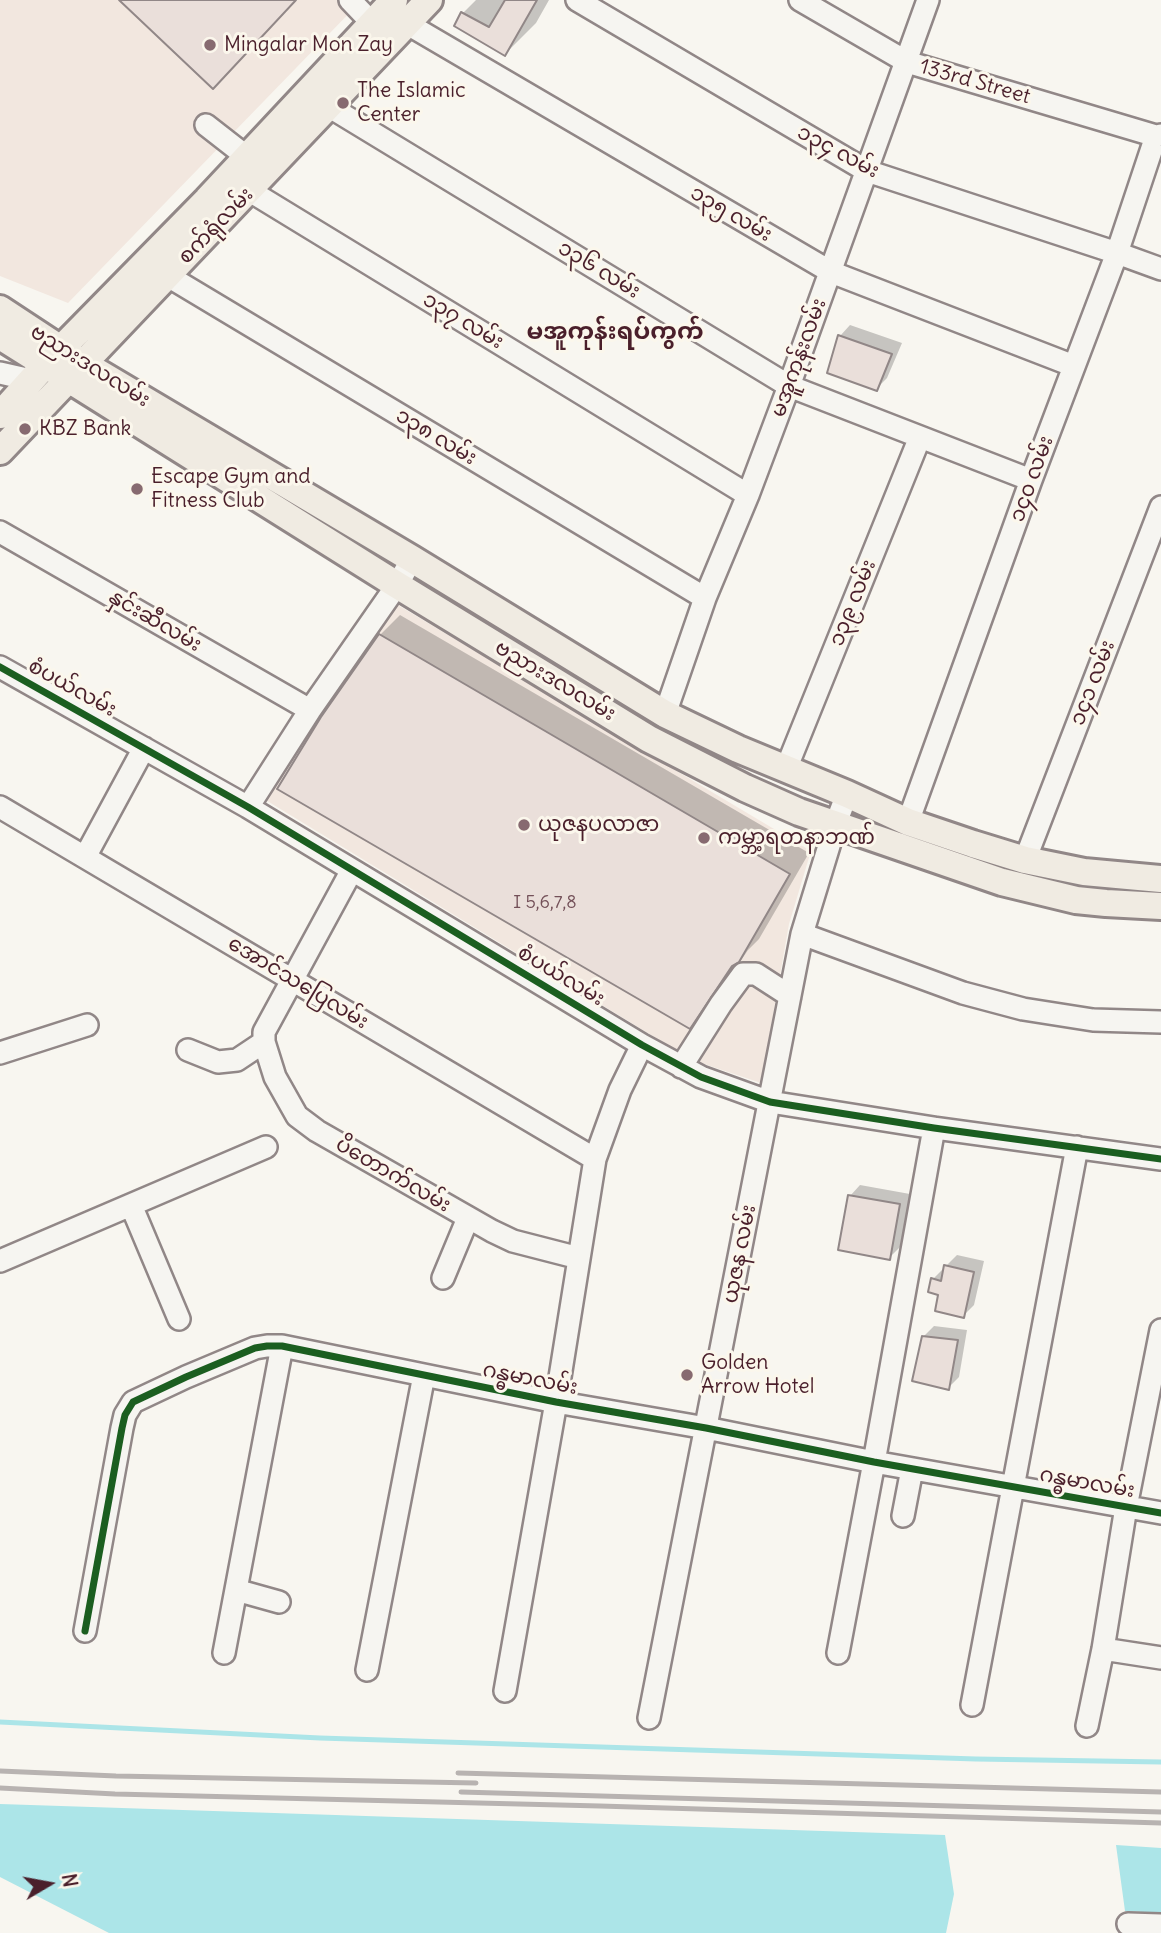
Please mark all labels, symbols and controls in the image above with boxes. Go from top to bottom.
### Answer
place label: Mingalar Mon Zay [224,32,393,58]
marker: Mingalar Mon Zay [202,37,218,53]
street label: 133rd Street [917,54,1033,110]
place label: The Islamic Center [357,78,466,128]
marker: The Islamic Center [335,95,351,111]
street label: ၁၃၄ လမ်း [793,120,883,184]
street label: ၁၃၅ လမ်း [686,181,776,247]
street label: စက်ရုံလမ်း [173,182,259,270]
street label: ၁၃၆ လမ်း [553,236,645,304]
street label: ၁၃၇ လမ်း [418,287,508,355]
street label: မအူကုန်းလမ်း [766,295,832,421]
district label: မအူကုန်းရပ်ကွက် [526,318,704,346]
street label: ဗညားဒလလမ်း [25,319,155,413]
street label: ၁၃၈ လမ်း [391,403,481,471]
place label: KBZ Bank [39,416,131,442]
marker: KBZ Bank [17,421,33,437]
street label: ၁၄၀ လမ်း [1005,432,1059,526]
place label: Escape Gym and Fitness Club [151,464,311,514]
marker: Escape Gym and Fitness Club [129,481,145,497]
street label: ၁၃၉ လမ်း [824,556,882,650]
street label: နှင်းဆီလမ်း [104,584,206,658]
street label: ဗညားဒလလမ်း [490,635,620,727]
street label: ၁၄၁ လမ်း [1065,637,1121,729]
street label: စံပယ်လမ်း [23,653,121,723]
place label: ယုဇနပလာဇာ [538,812,659,838]
marker: ယုဇနပလာဇာ [516,817,532,833]
place label: ကမ္ဘာ့ရတနာဘဏ် [718,825,875,851]
marker: ကမ္ဘာ့ရတနာဘဏ် [696,830,712,846]
house number: I 5,6,7,8 [513,892,577,914]
street label: အောင်သပြေလမ်း [223,931,373,1035]
street label: စံပယ်လမ်း [513,940,609,1012]
street label: ပိတောက်လမ်း [331,1132,455,1218]
street label: ယုဇန လမ်း [718,1202,762,1306]
place label: Golden Arrow Hotel [701,1350,814,1400]
street label: ဂန္ဓမာလမ်း [480,1357,580,1401]
marker: Golden Arrow Hotel [679,1367,695,1383]
street label: ဂန္ဓမာလမ်း [1037,1462,1137,1504]
north arrow [14,1849,84,1919]
text: N [57,1872,83,1889]

